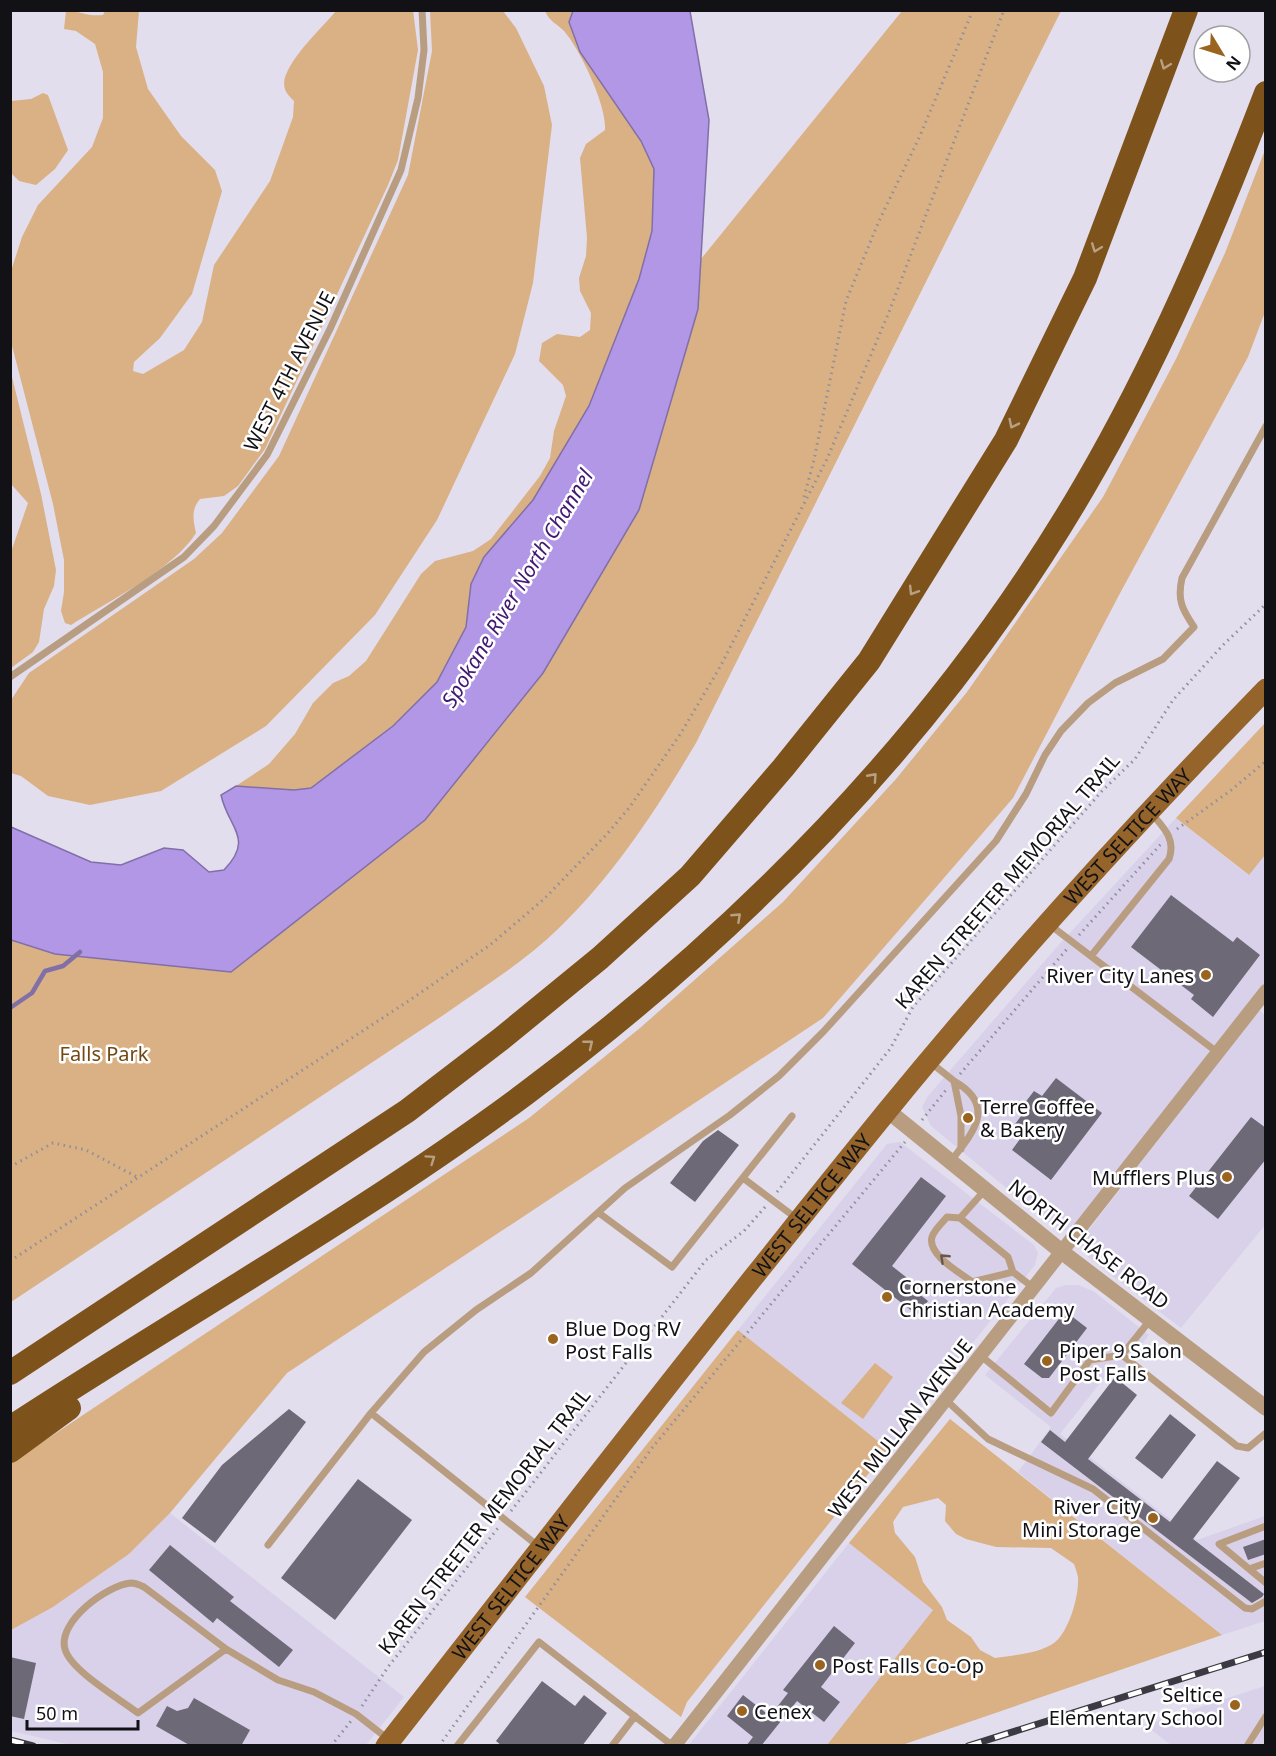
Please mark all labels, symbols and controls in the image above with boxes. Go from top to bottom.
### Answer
north arrow [1192,24,1252,84]
text: N [1221,51,1246,75]
one-way arrow [1160,59,1172,70]
one-way arrow [1091,242,1104,253]
street label: WEST 4TH AVENUE [237,287,341,455]
one-way arrow [1009,418,1021,429]
water label: Spokane River North Channel [435,463,600,712]
one-way arrow [908,585,920,595]
street label: KAREN STREETER MEMORIAL TRAIL [889,748,1125,1014]
street label: WEST SELTICE WAY [1057,761,1198,910]
one-way arrow [866,774,877,784]
one-way arrow [730,913,741,924]
place label: River City Lanes [1046,962,1194,989]
marker: River City Lanes [1199,968,1213,982]
park label: Falls Park [60,1040,149,1067]
one-way arrow [582,1041,593,1052]
place label: Terre Coffee & Bakery [980,1093,1095,1143]
marker: Terre Coffee & Bakery [961,1111,975,1125]
street label: WEST SELTICE WAY [745,1127,877,1283]
one-way arrow [424,1155,435,1166]
place label: Mufflers Plus [1092,1164,1215,1191]
marker: Mufflers Plus [1220,1170,1234,1184]
street label: NORTH CHASE ROAD [1003,1173,1175,1315]
one-way arrow [940,1255,951,1266]
place label: Cornerstone Christian Academy [899,1273,1075,1323]
marker: Cornerstone Christian Academy [880,1290,894,1304]
place label: Blue Dog RV Post Falls [565,1315,681,1365]
marker: Blue Dog RV Post Falls [546,1332,560,1346]
street label: WEST MULLAN AVENUE [822,1333,978,1523]
place label: Piper 9 Salon Post Falls [1059,1337,1182,1387]
marker: Piper 9 Salon Post Falls [1040,1354,1054,1368]
street label: KAREN STREETER MEMORIAL TRAIL [372,1383,596,1659]
place label: River City Mini Storage [1022,1493,1142,1543]
street label: WEST SELTICE WAY [445,1508,576,1665]
marker: River City Mini Storage [1146,1511,1160,1525]
place label: Post Falls Co-Op [832,1652,984,1679]
marker: Post Falls Co-Op [813,1658,827,1672]
place label: Seltice Elementary School [1049,1681,1223,1731]
scale bar [27,1693,138,1731]
place label: Cenex [754,1698,812,1725]
marker: Seltice Elementary School [1228,1698,1242,1712]
text: 50 m [36,1701,78,1725]
marker: Cenex [735,1704,749,1718]

